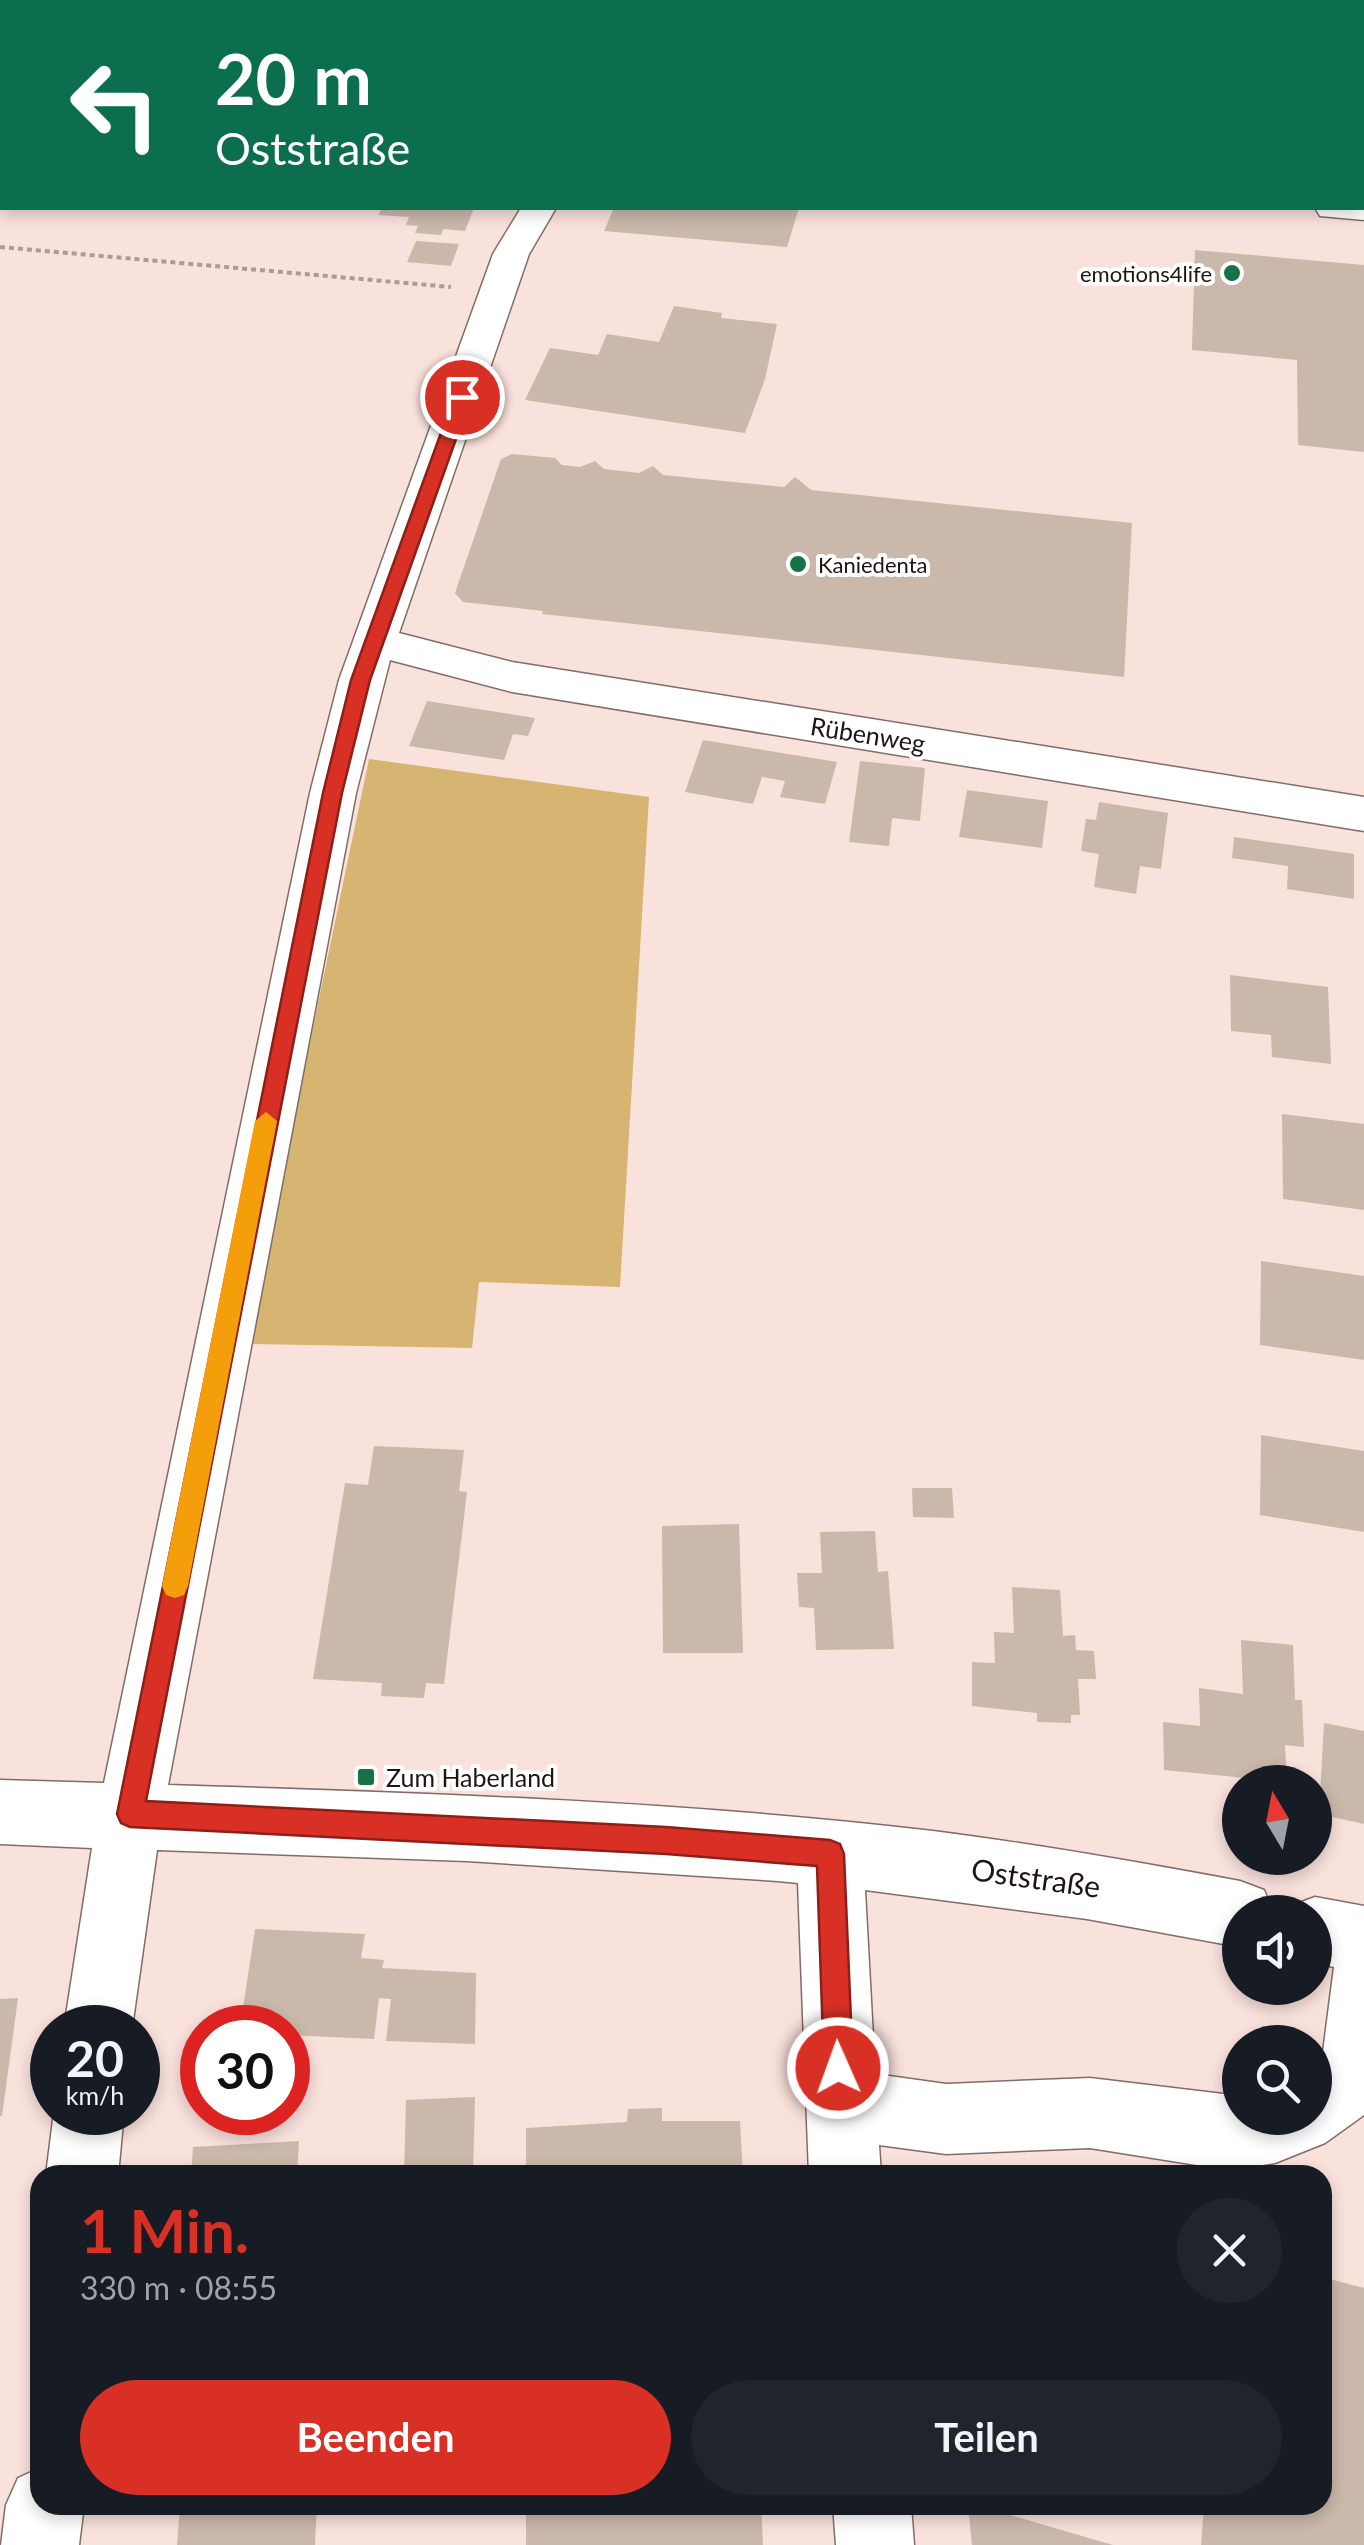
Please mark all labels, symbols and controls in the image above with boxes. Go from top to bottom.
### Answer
text: 20 m [215,36,372,120]
icon: left [50,40,180,170]
text: Oststraße [215,121,410,175]
place label: emotions4life [1080,260,1212,287]
marker: emotions4life [1221,262,1243,284]
pin [420,355,505,440]
icon: arrive [435,370,490,425]
place label: Kaniedenta [818,551,928,578]
marker: Kaniedenta [787,553,809,575]
street label: Rübenweg [808,710,928,758]
place label: Zum Haberland [386,1762,555,1792]
north arrow [1222,1765,1332,1875]
map controls [1222,1765,1332,2135]
marker: Zum Haberland [355,1766,377,1788]
street label: Oststraße [969,1850,1103,1904]
button: sound [1222,1895,1332,2005]
speed limit sign: 30 [180,2005,310,2135]
position arrow [786,2016,890,2120]
button: search [1222,2025,1332,2135]
text: 20 [66,2028,124,2088]
text: km/h [66,2080,124,2110]
text: 1 Min. [80,2194,249,2266]
button: close [1177,2198,1282,2303]
text: 330 m · 08:55 [80,2268,277,2307]
button: Beenden [80,2380,671,2495]
button: Teilen [691,2380,1282,2495]

